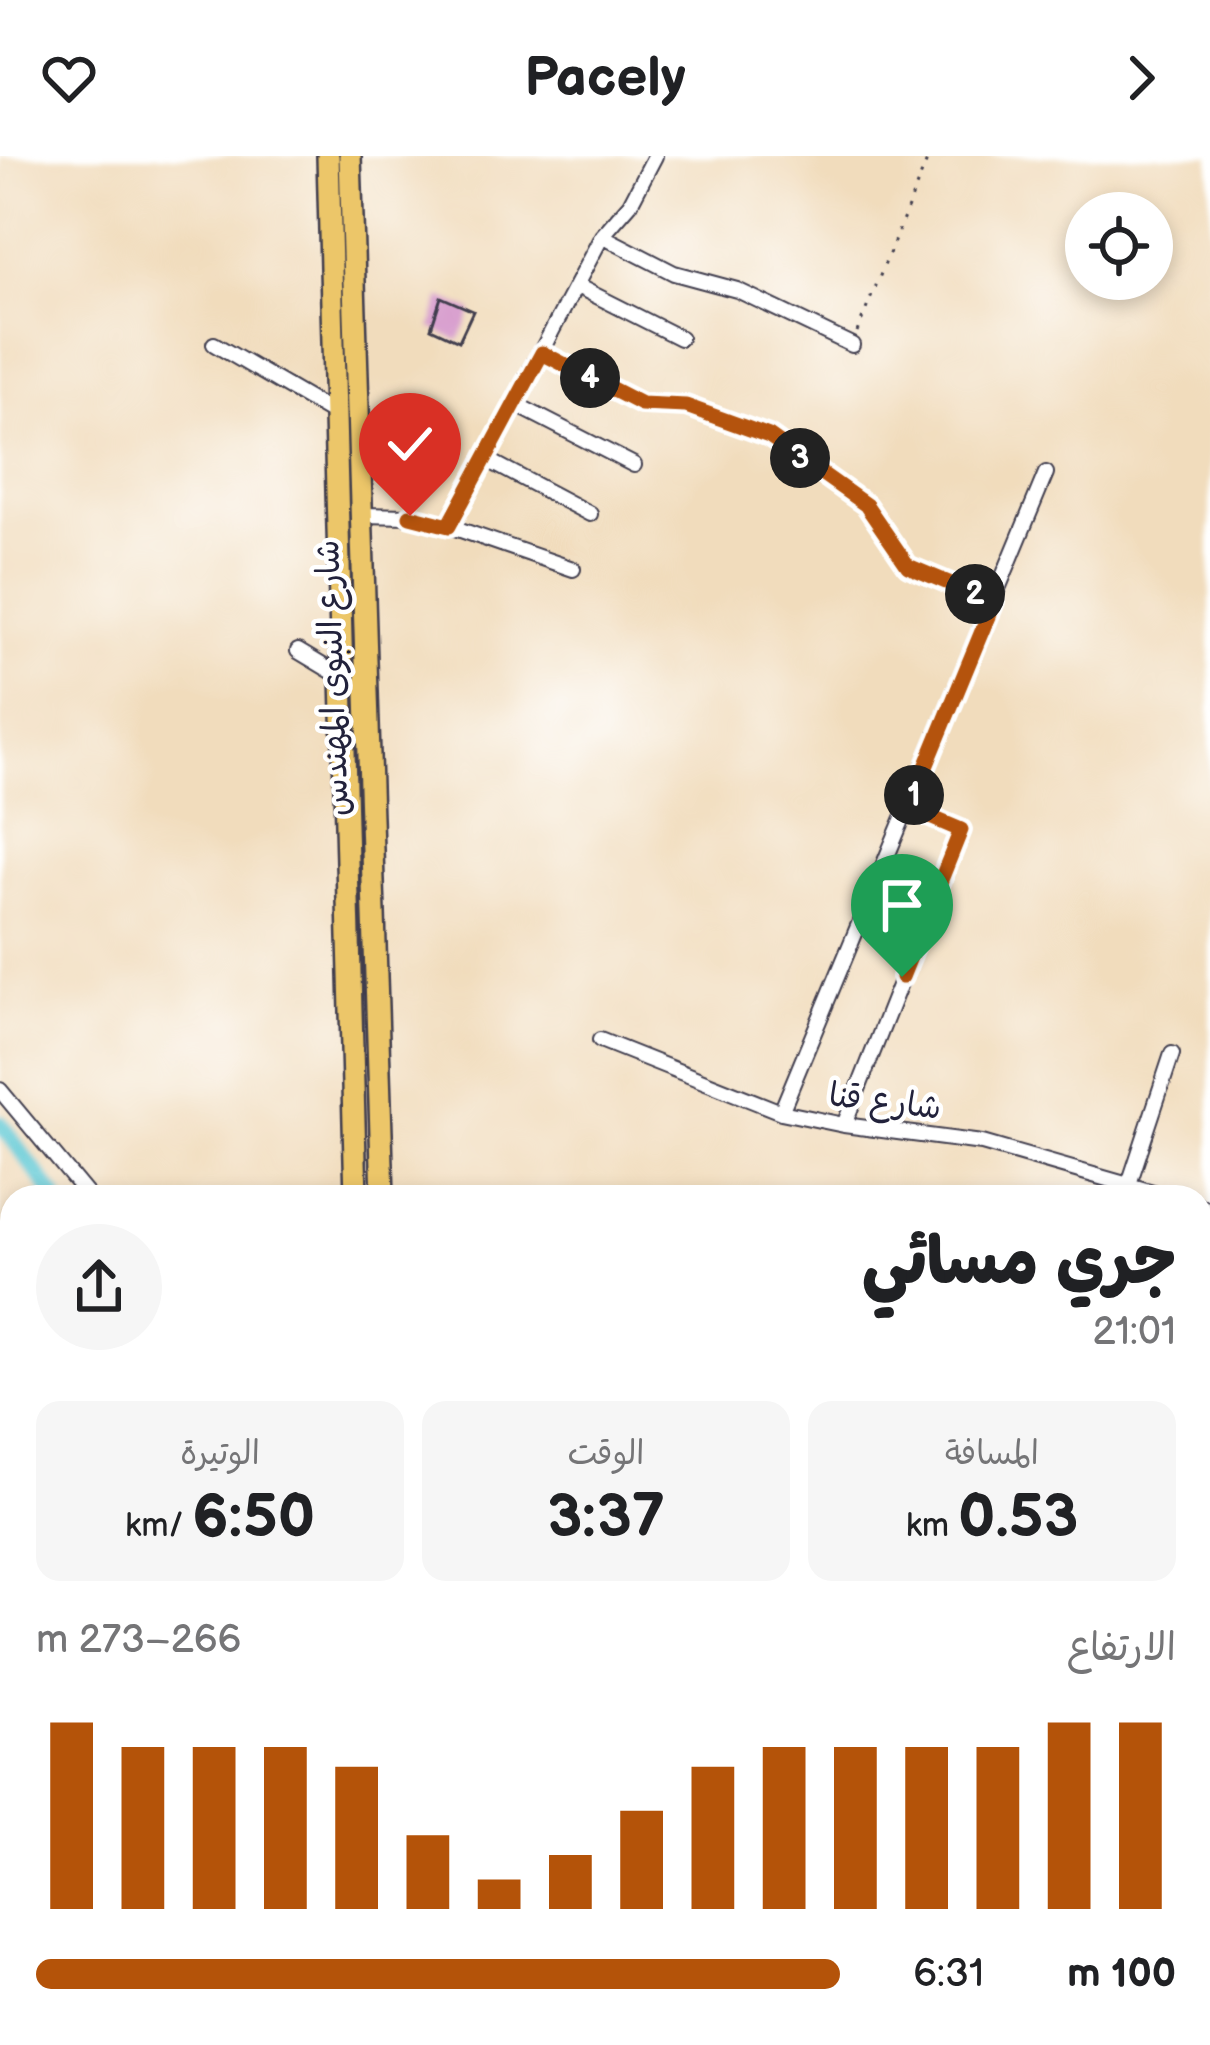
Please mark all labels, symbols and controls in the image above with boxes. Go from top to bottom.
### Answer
icon: heart [36,45,102,111]
icon: forward [1108,45,1174,111]
text: Pacely [524,46,686,111]
map controls [1065,192,1173,300]
button: locate [1065,192,1173,300]
pin: 4 [560,348,620,408]
text: 4 [580,358,600,398]
pin [359,393,461,516]
icon: check [377,411,443,477]
pin: 3 [770,428,830,488]
text: 3 [790,438,810,478]
street label: شارع النبوى المهندس [308,539,360,817]
pin: 2 [945,564,1005,624]
text: 2 [965,574,985,614]
pin: 1 [884,765,944,825]
text: 1 [907,775,921,815]
pin [851,854,953,977]
icon: arrive [869,872,935,938]
street label: شارع قنا [826,1075,943,1131]
button: share [36,1224,162,1350]
text: جري مسائي [862,1224,1176,1303]
text: 21:01 [1093,1309,1176,1356]
text: الوتيرة [180,1434,260,1474]
text: الوقت [568,1434,645,1474]
text: المسافة [945,1434,1039,1474]
text: 6:50 [192,1482,315,1554]
text: 3:37 [547,1482,665,1554]
text: 0.53 [958,1482,1078,1554]
text: /km [125,1506,192,1546]
text: km [906,1506,958,1546]
text: 266–273 m [36,1617,241,1664]
text: الارتفاع [1067,1625,1176,1672]
text: 6:31 [913,1951,984,1998]
text: 100 m [1067,1951,1176,1998]

